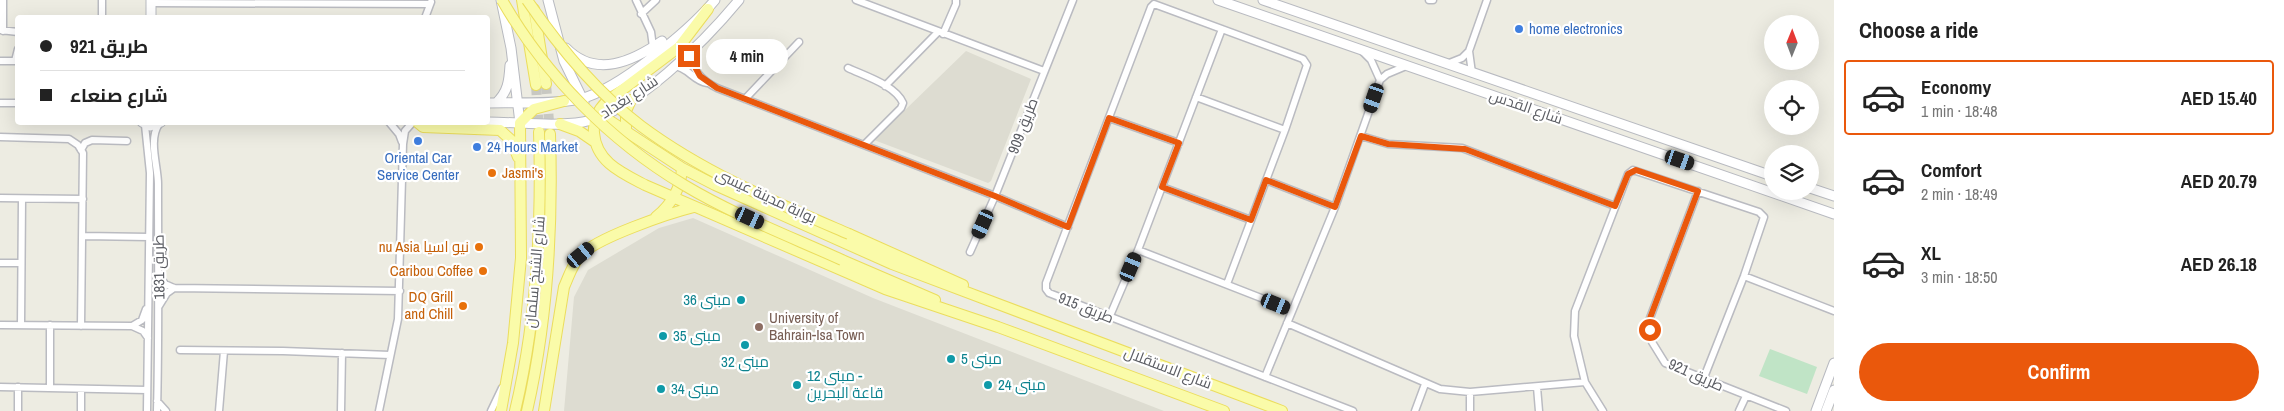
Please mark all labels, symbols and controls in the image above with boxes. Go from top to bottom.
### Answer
north arrow [1764,15,1819,70]
map controls [1764,15,1819,200]
text: Choose a ride [1859,15,1978,45]
place label: home electronics [1529,18,1623,39]
marker: home electronics [1513,23,1525,35]
text: طريق 921 [70,33,148,59]
callout: 4 min [706,38,789,74]
route end [678,45,700,67]
text: 4 min [730,45,764,67]
street label: شارع بغداد [596,70,662,124]
text: Economy [1921,74,1991,100]
icon: car [1861,75,1906,120]
button: locate [1764,80,1819,135]
car [1362,81,1385,115]
text: شارع صنعاء [70,82,168,108]
street label: شارع القدس [1486,84,1566,130]
text: AED 15.40 [2181,85,2257,111]
street label: طريق 909 [1002,95,1043,157]
text: 1 min · 18:48 [1921,100,1998,122]
marker: Oriental Car Service Center [412,135,424,147]
place label: 24 Hours Market [487,136,578,157]
marker: 24 Hours Market [471,141,483,153]
button: layers [1764,145,1819,200]
place label: Oriental Car Service Center [377,147,459,185]
car [1663,148,1696,172]
text: Comfort [1921,157,1982,183]
icon: car [1861,158,1906,203]
place label: Jasmi's [502,162,543,183]
street label: بوابة مدينة عيسى [712,163,820,228]
marker: Jasmi's [486,167,498,179]
text: AED 20.79 [2181,168,2257,194]
text: 2 min · 18:49 [1921,183,1998,205]
car [733,205,766,231]
car [970,207,995,241]
street label: شارع الشيخ سلمان [519,215,551,329]
street label: طريق 1831 [147,234,170,300]
place label: nu Asia نيو اسيا [379,236,469,257]
car [564,240,597,270]
text: XL [1921,240,1941,266]
marker: nu Asia نيو اسيا [473,241,485,253]
icon: car [1861,241,1906,286]
car [1118,250,1143,284]
text: AED 26.18 [2181,251,2257,277]
place label: Caribou Coffee [390,260,473,281]
marker: Caribou Coffee [477,265,489,277]
text: 3 min · 18:50 [1921,266,1998,288]
place label: DQ Grill and Chill [404,286,453,324]
street label: طريق 915 [1055,287,1117,328]
place label: مبنى 36 [683,289,731,310]
car [1259,291,1292,317]
marker: مبنى 36 [735,294,747,306]
marker: DQ Grill and Chill [457,300,469,312]
place label: University of Bahrain-Isa Town [769,307,865,345]
route start [1639,319,1661,341]
marker: University of Bahrain-Isa Town [753,321,765,333]
place label: مبنى 35 [673,325,721,346]
marker: مبنى 35 [657,330,669,342]
marker: مبنى 32 [739,339,751,351]
street label: شارع الاستقلال [1121,341,1215,395]
button: Confirm [1859,343,2259,401]
place label: مبنى 5 [961,348,1002,369]
place label: مبنى 32 [721,351,769,372]
marker: مبنى 5 [945,353,957,365]
street label: طريق 921 [1665,353,1727,396]
place label: مبنى 12 - قاعة البحرين [807,365,883,403]
place label: مبنى 24 [998,374,1046,395]
place label: مبنى 34 [671,378,719,399]
marker: مبنى 12 - قاعة البحرين [791,379,803,391]
marker: مبنى 24 [982,379,994,391]
marker: مبنى 34 [655,383,667,395]

